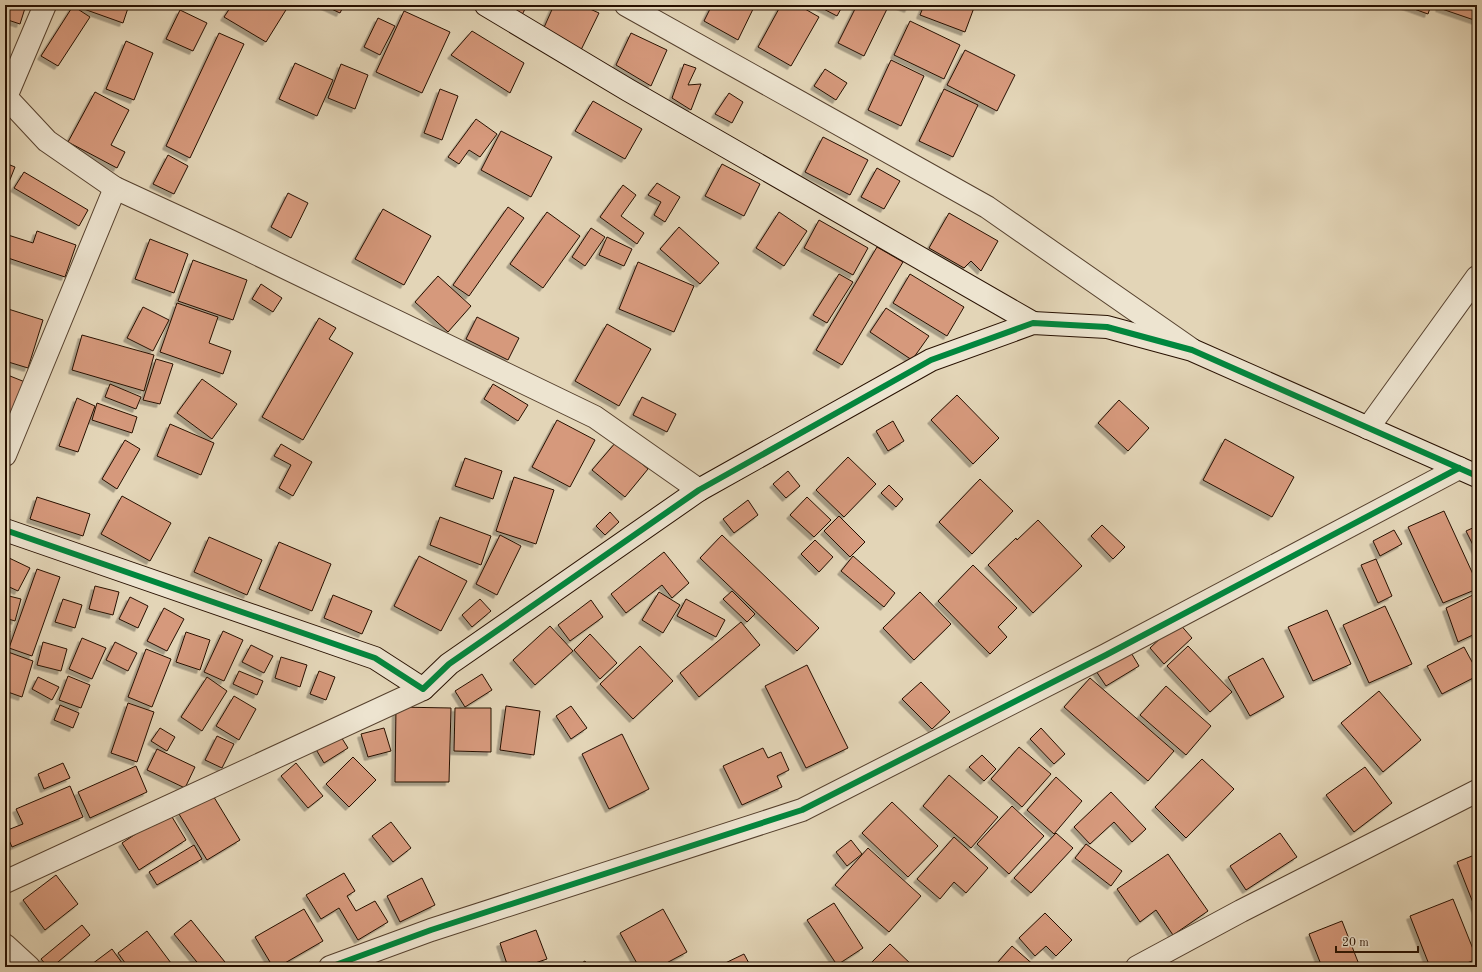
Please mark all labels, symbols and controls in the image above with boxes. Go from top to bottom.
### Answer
scale bar [1336,928,1418,954]
text: 20 m [1342,937,1369,949]

